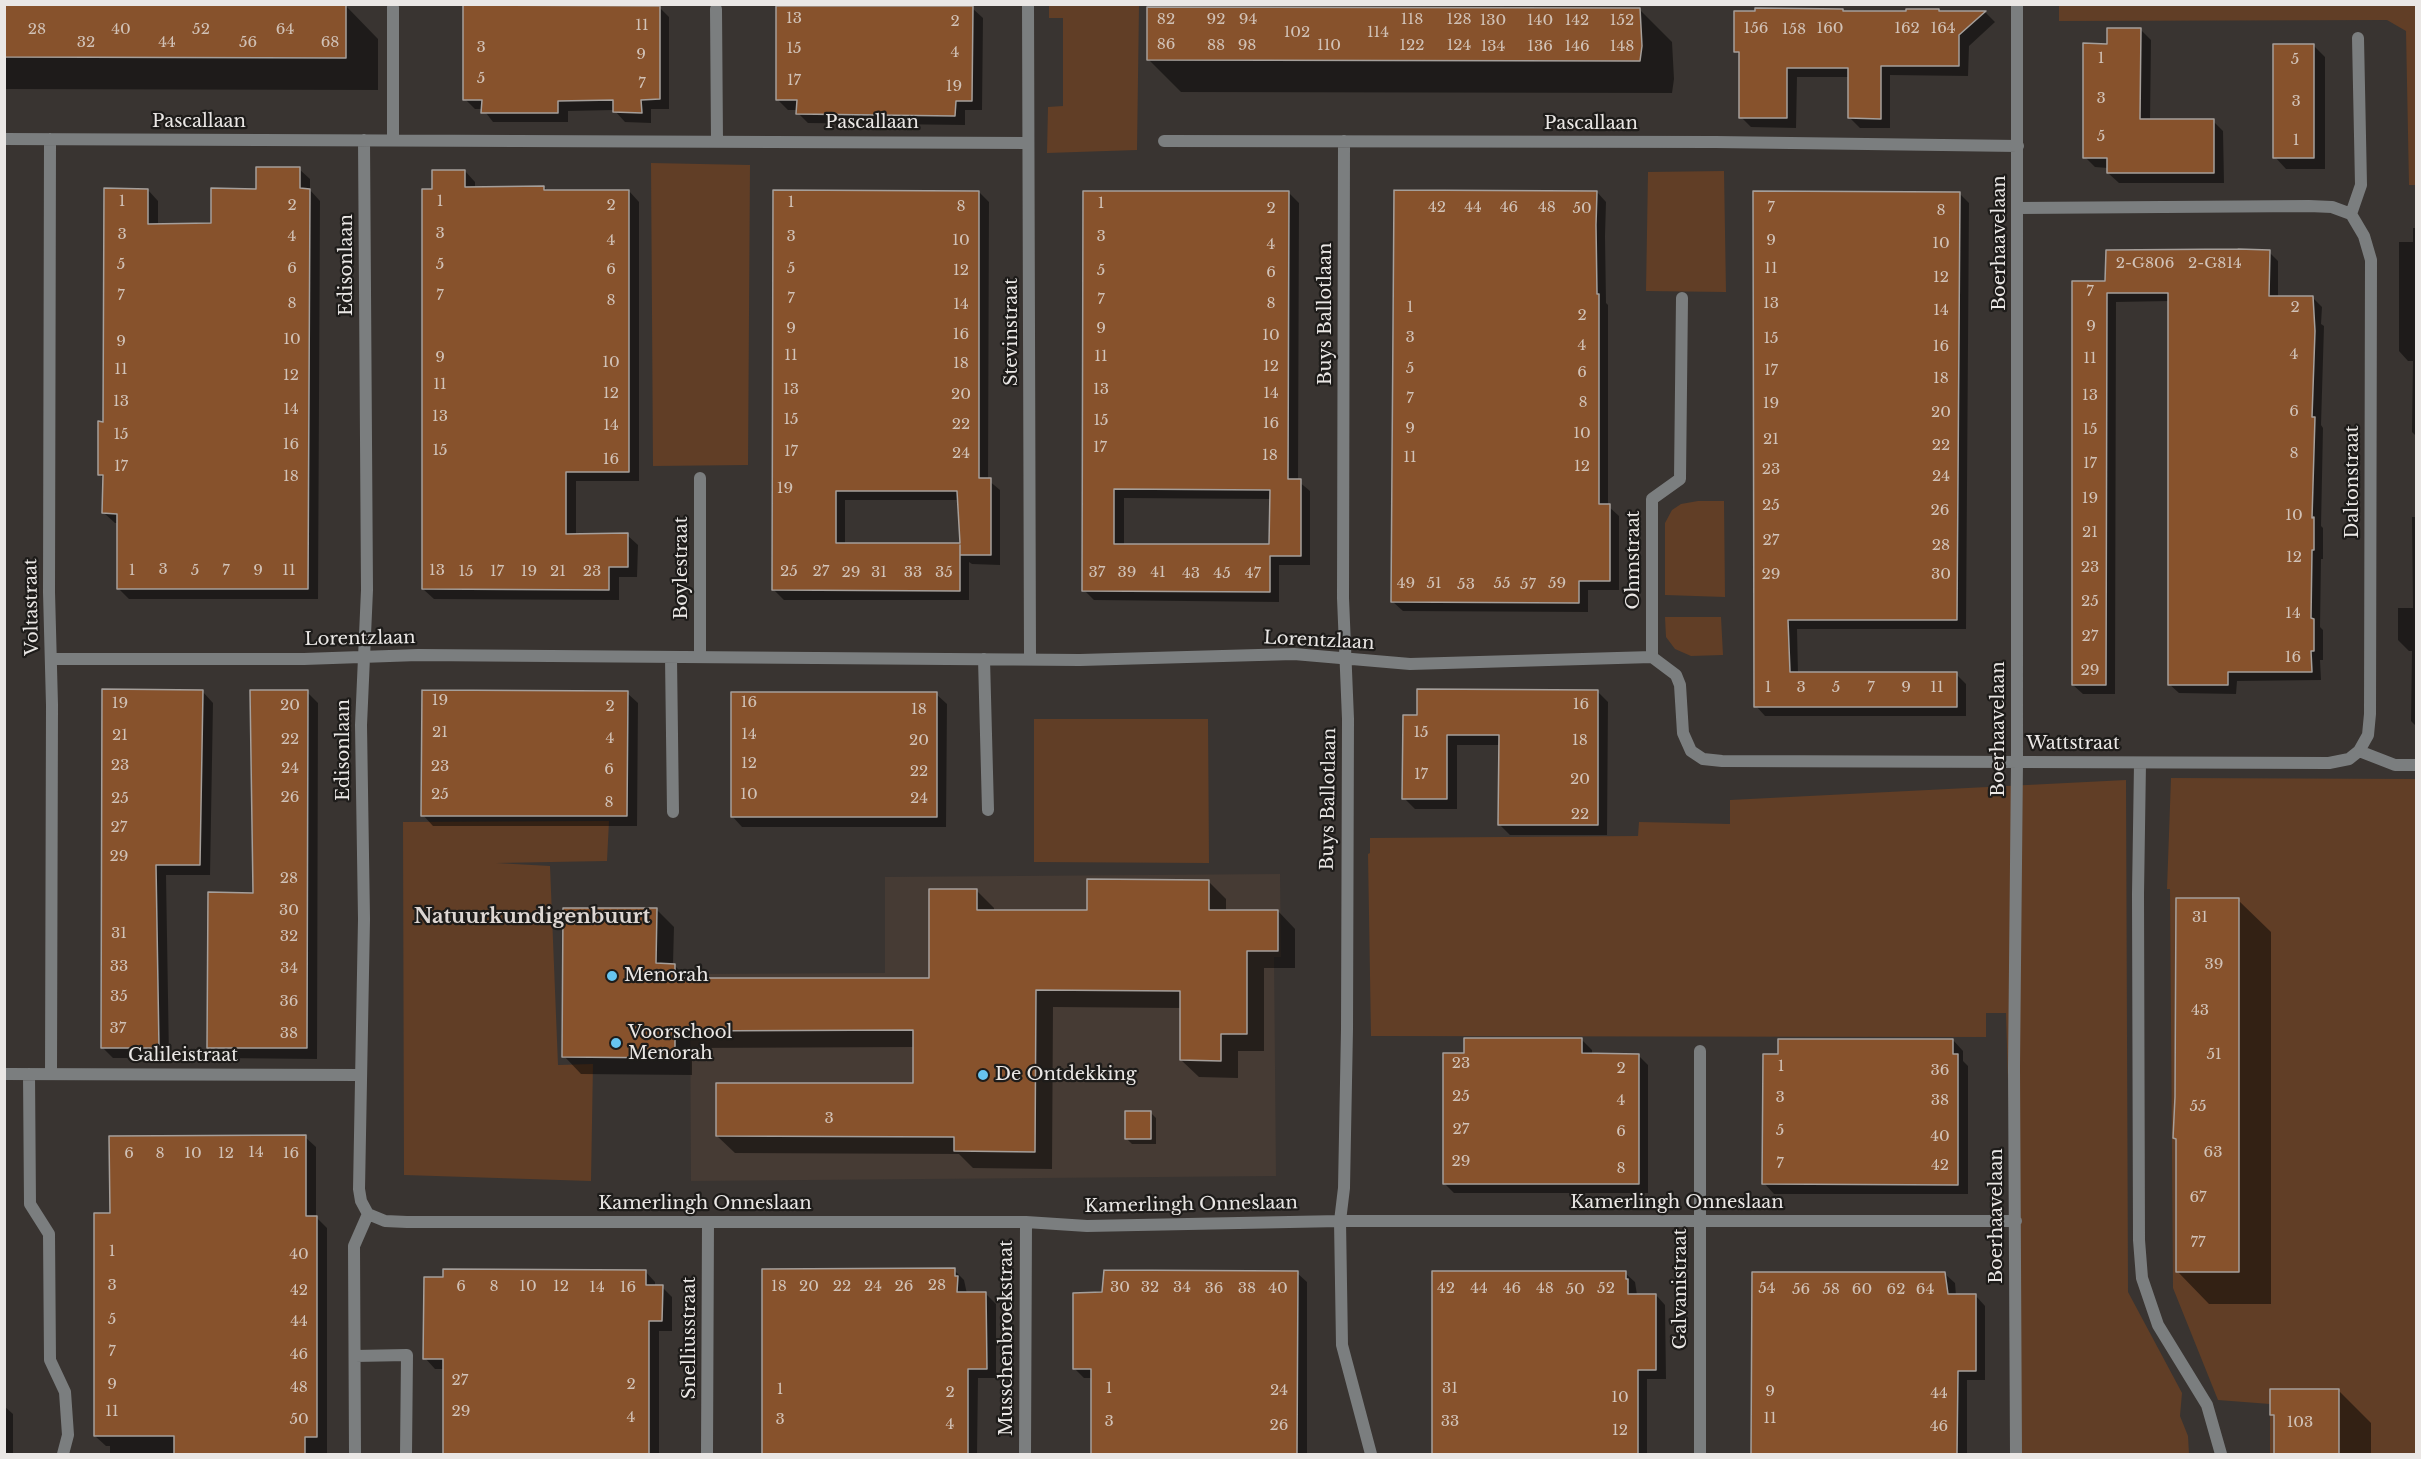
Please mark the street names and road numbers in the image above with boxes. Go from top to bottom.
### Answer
street label: Pascallaan [152,111,246,133]
street label: Pascallaan [825,112,919,134]
street label: Pascallaan [1544,113,1638,135]
street label: Boerhaavelaan [1989,175,2011,311]
street label: Edisonlaan [336,214,358,316]
street label: Buys Ballotlaan [1315,243,1337,385]
street label: Stevinstraat [1001,278,1023,386]
street label: Daltonstraat [2342,426,2364,538]
street label: Ohmstraat [1623,511,1645,609]
street label: Boylestraat [671,516,693,620]
street label: Voltastraat [20,558,44,656]
street label: Lorentzlaan [304,627,416,651]
street label: Lorentzlaan [1263,627,1375,655]
street label: Boerhaavelaan [1988,661,2010,797]
street label: Edisonlaan [333,699,355,801]
street label: Buys Ballotlaan [1317,728,1341,870]
street label: Wattstraat [2026,733,2120,755]
street label: Galileistraat [128,1045,238,1067]
street label: Boerhaavelaan [1986,1148,2008,1284]
street label: Kamerlingh Onneslaan [1084,1192,1298,1218]
street label: Kamerlingh Onneslaan [1570,1192,1784,1214]
street label: Kamerlingh Onneslaan [598,1193,812,1215]
street label: Galvanistraat [1670,1229,1692,1349]
street label: Musschenbroekstraat [996,1240,1018,1436]
street label: Snelliusstraat [679,1277,701,1399]

